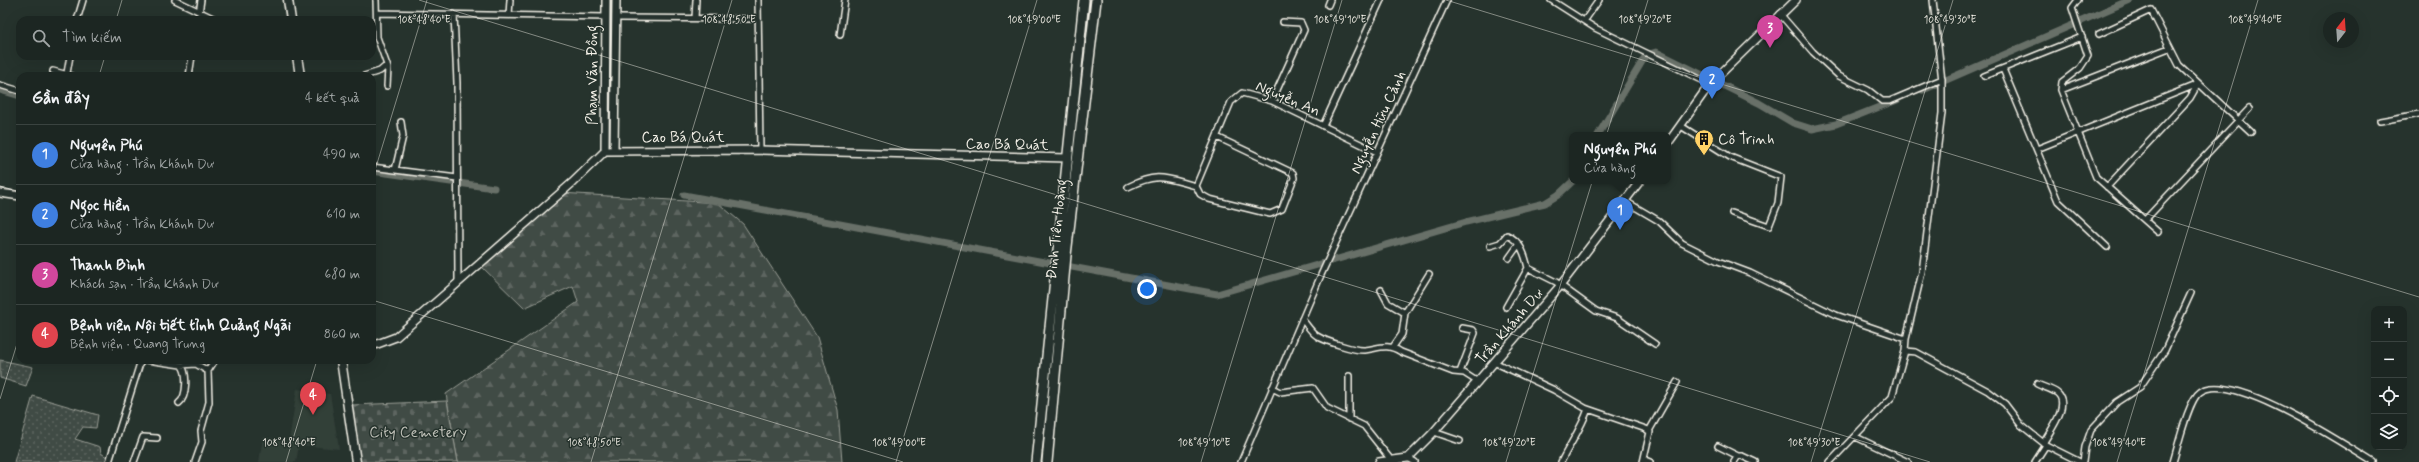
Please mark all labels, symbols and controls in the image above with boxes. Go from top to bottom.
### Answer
north arrow [2323,12,2359,48]
text: 108°48'40"E [397,13,451,27]
text: 108°48'50"E [702,13,756,27]
text: 108°49'00"E [1007,13,1061,27]
text: 108°49'10"E [1314,13,1366,27]
text: 108°49'20"E [1619,13,1672,27]
text: 108°49'30"E [1924,13,1976,27]
text: 108°49'40"E [2228,13,2282,27]
pin: 3 [1757,15,1783,48]
search box [16,16,376,60]
street label: Phạm Văn Đồng [583,25,604,125]
icon: search [30,27,52,49]
text: Tìm kiếm [62,28,122,48]
pin: 2 [1699,66,1725,99]
street label: Nguyễn Hữu Cảnh [1346,68,1413,178]
street label: Nguyễn An [1252,76,1323,122]
text: Gần đây [32,87,90,109]
text: 4 kết quả [305,90,360,107]
street label: Cao Bá Quát [641,128,725,148]
building icon: Cô Trinh [1693,128,1715,156]
place label: Cô Trinh [1718,130,1775,150]
popup [1569,132,1671,184]
street label: Cao Bá Quát [965,134,1049,156]
text: Nguyên Phú [70,136,142,156]
text: Nguyên Phú [1584,140,1656,160]
text: 1 [42,146,48,163]
text: 490 m [323,146,360,163]
text: Cửa hàng · Trần Khánh Dư [70,156,214,173]
text: Cửa hàng [1584,160,1636,177]
street label: Đinh Tiên Hoàng [1042,178,1073,281]
text: Ngọc Hiền [70,196,130,216]
pin: 1 [1607,197,1633,230]
text: 2 [42,206,48,223]
text: 610 m [326,206,360,223]
text: Cửa hàng · Trần Khánh Dư [70,216,214,233]
text: Thanh Bình [70,256,145,276]
text: 3 [42,266,48,283]
text: 680 m [325,266,360,283]
text: Khách sạn · Trần Khánh Dư [70,276,219,293]
your location [1137,279,1157,299]
street label: Trần Khánh Dư [1471,284,1549,369]
map controls [2371,306,2407,450]
button: + [2371,306,2407,342]
text: Bệnh viện Nội tiết tỉnh Quảng Ngãi [70,316,291,336]
text: 4 [41,326,49,343]
text: 860 m [324,326,360,343]
text: Bệnh viện · Quang Trung [70,336,205,353]
button: − [2371,342,2407,378]
button: locate [2371,378,2407,414]
pin: 4 [300,382,326,415]
button: layers [2371,414,2407,450]
park label: City Cemetery [369,423,467,443]
text: 108°48'40"E [262,436,316,450]
text: 108°48'50"E [567,436,621,450]
text: 108°49'00"E [872,436,926,450]
text: 108°49'10"E [1178,436,1230,450]
text: 108°49'20"E [1483,436,1536,450]
text: 108°49'30"E [1788,436,1840,450]
text: 108°49'40"E [2092,436,2146,450]

